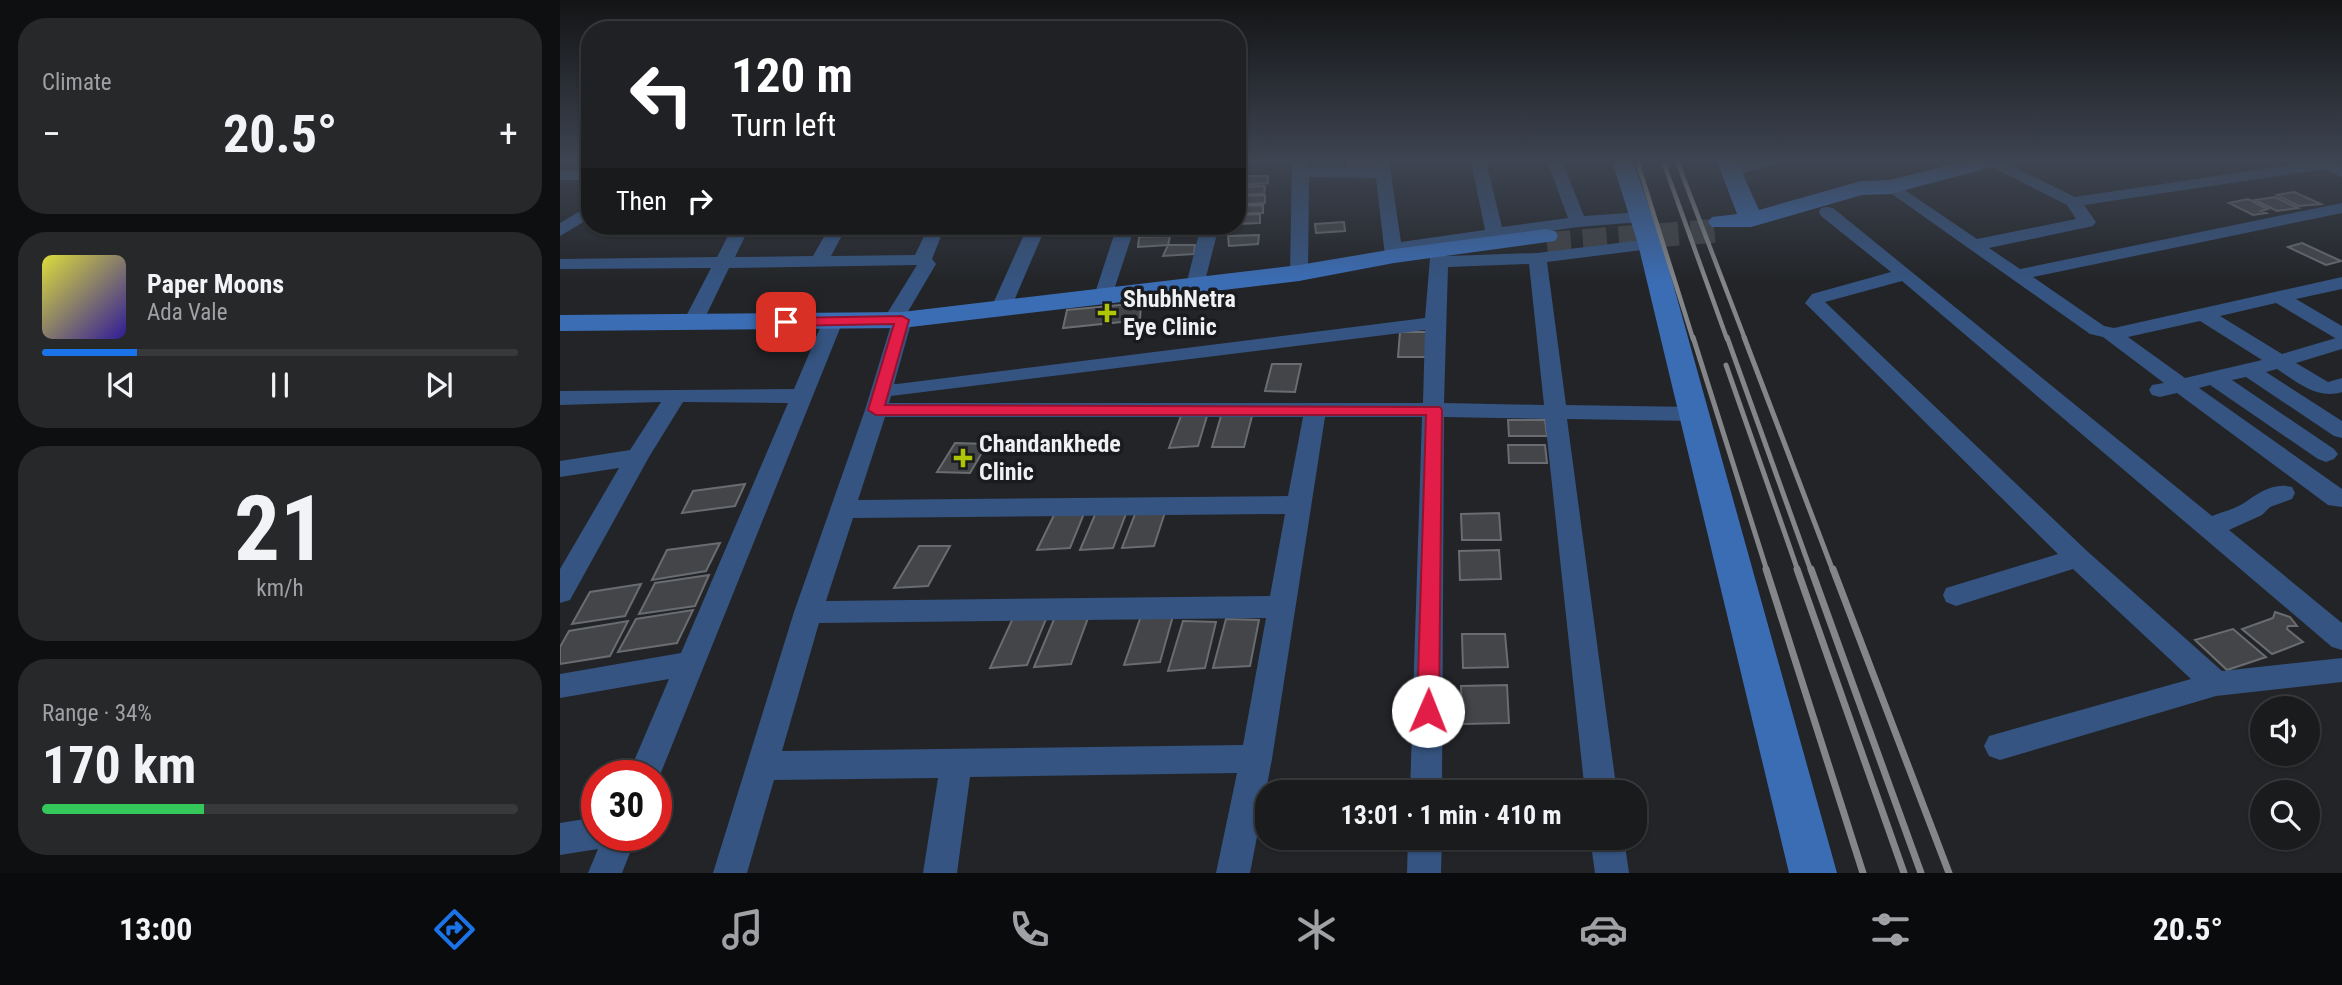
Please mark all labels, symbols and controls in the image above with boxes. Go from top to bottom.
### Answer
text: 120 m [731,47,853,104]
icon: left [616,49,707,140]
text: Climate [42,69,112,96]
text: 20.5° [223,104,337,165]
text: Turn left [731,106,836,144]
text: − [42,112,61,156]
text: + [499,112,518,156]
icon: right [681,182,719,220]
text: Then [616,186,667,216]
text: Paper Moons [147,269,284,299]
place label: ShubhNetra Eye Clinic [1123,285,1236,341]
pin [756,292,816,352]
text: Ada Vale [147,299,227,326]
icon: arrive [767,303,805,341]
marker: ShubhNetra Eye Clinic [1097,303,1117,323]
icon: previous [102,366,140,404]
icon: pause [261,366,299,404]
icon: next [420,366,458,404]
place label: Chandankhede Clinic [979,430,1121,486]
marker: Chandankhede Clinic [953,448,973,468]
text: 21 [234,476,326,582]
text: km/h [256,575,304,602]
position arrow [1391,674,1465,748]
map controls [2250,696,2320,850]
button: sound [2250,696,2320,766]
text: Range · 34% [42,700,152,727]
text: 170 km [42,735,196,796]
speed limit sign: 30 [581,760,672,851]
button: search [2250,780,2320,850]
text: 13:01 · 1 min · 410 m [1341,800,1561,830]
icon: directions [430,905,479,954]
icon: music [718,905,767,954]
icon: phone [1005,905,1054,954]
icon: climate [1292,905,1341,954]
icon: car [1579,905,1628,954]
icon: filters [1866,905,1915,954]
text: 13:00 [119,910,192,948]
text: 20.5° [2153,910,2223,948]

